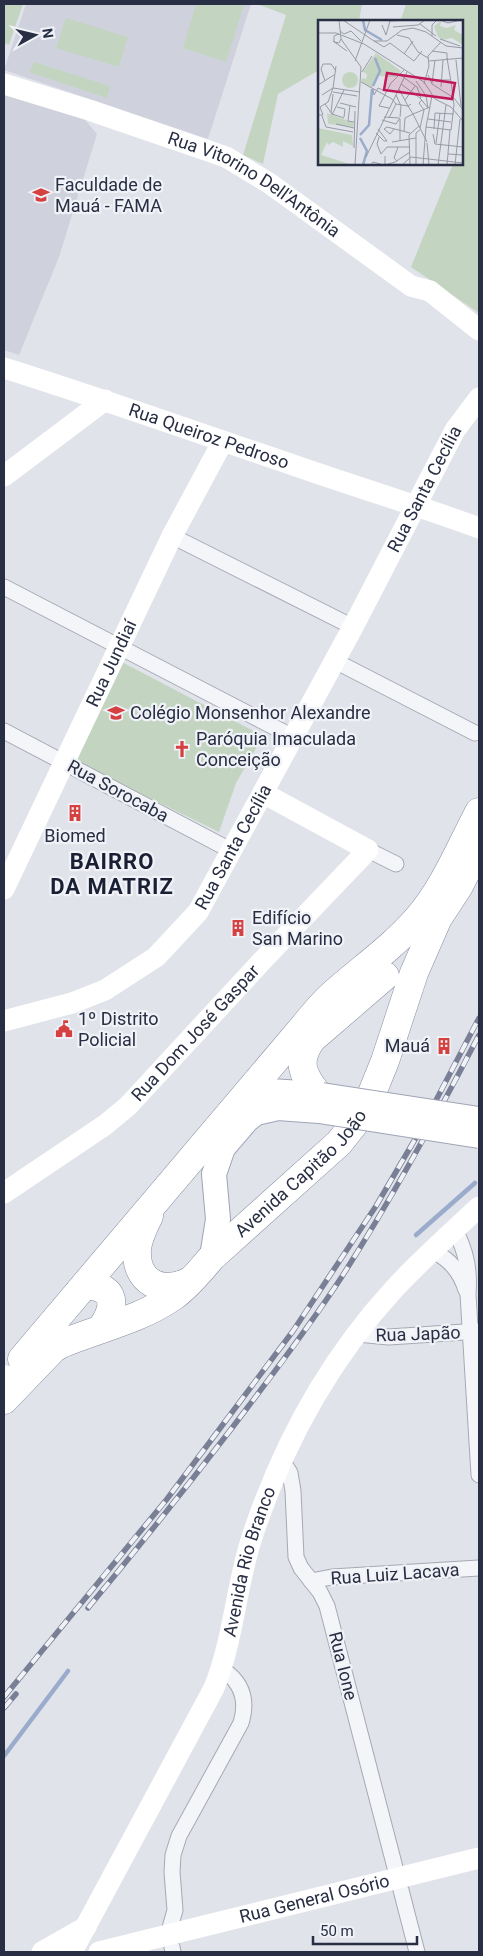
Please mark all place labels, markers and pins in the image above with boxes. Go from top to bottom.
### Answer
place label: Faculdade de Mauá - FAMA [55,174,162,216]
school or university icon: Faculdade de Mauá - FAMA [31,185,51,205]
place label: Colégio Monsenhor Alexandre [130,702,371,723]
school or university icon: Colégio Monsenhor Alexandre [106,703,126,723]
place label: Paróquia Imaculada Conceição [196,728,356,770]
church icon: Paróquia Imaculada Conceição [172,739,192,759]
building icon: Biomed [65,803,85,823]
place label: Biomed [44,825,106,846]
place label: Edifício San Marino [252,907,343,949]
building icon: Edifício San Marino [228,918,248,938]
place label: 1º Distrito Policial [78,1008,159,1050]
public building icon: 1º Distrito Policial [54,1019,74,1039]
place label: Mauá [385,1035,430,1056]
building icon: Mauá [434,1036,454,1056]

